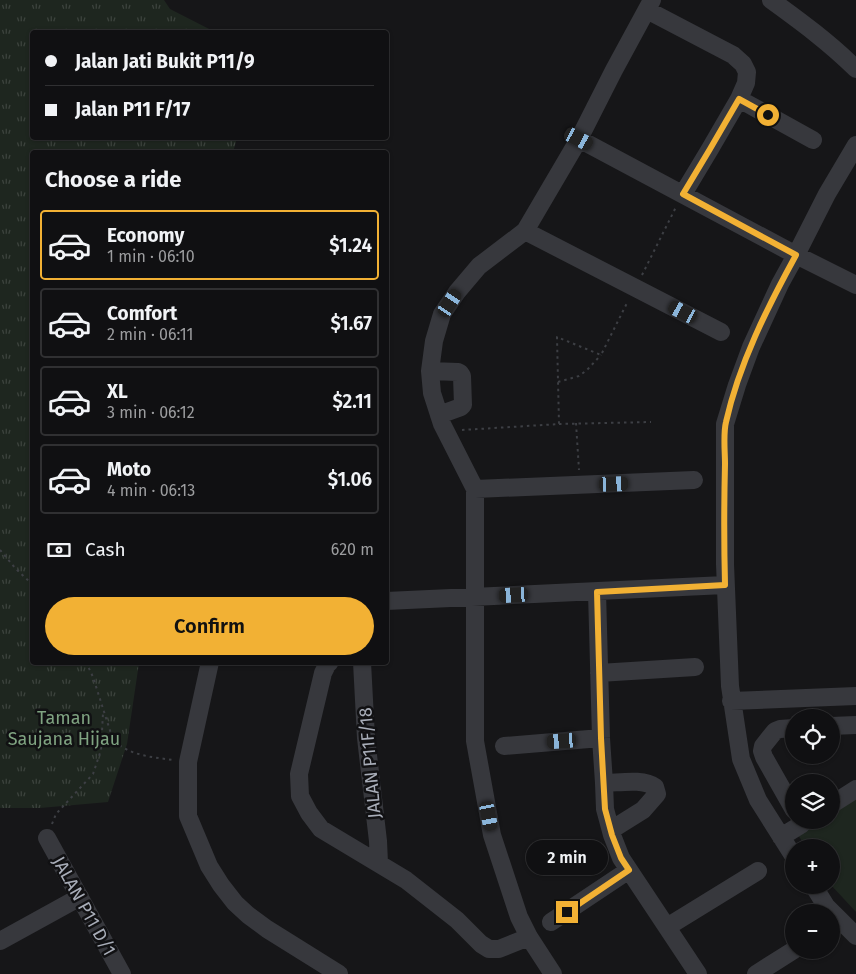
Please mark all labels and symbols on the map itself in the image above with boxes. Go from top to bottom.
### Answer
route start [757,104,779,126]
car [562,125,595,153]
car [435,286,464,320]
car [666,298,699,326]
car [598,476,629,492]
car [498,587,529,603]
street label: JALAN P11F/18 [354,706,386,820]
park label: Taman Saujana Hijau [8,707,120,750]
car [546,732,577,750]
car [478,800,499,832]
callout: 2 min [526,840,608,874]
street label: JALAN P11 D/1 [48,853,120,959]
route end [556,901,578,923]

